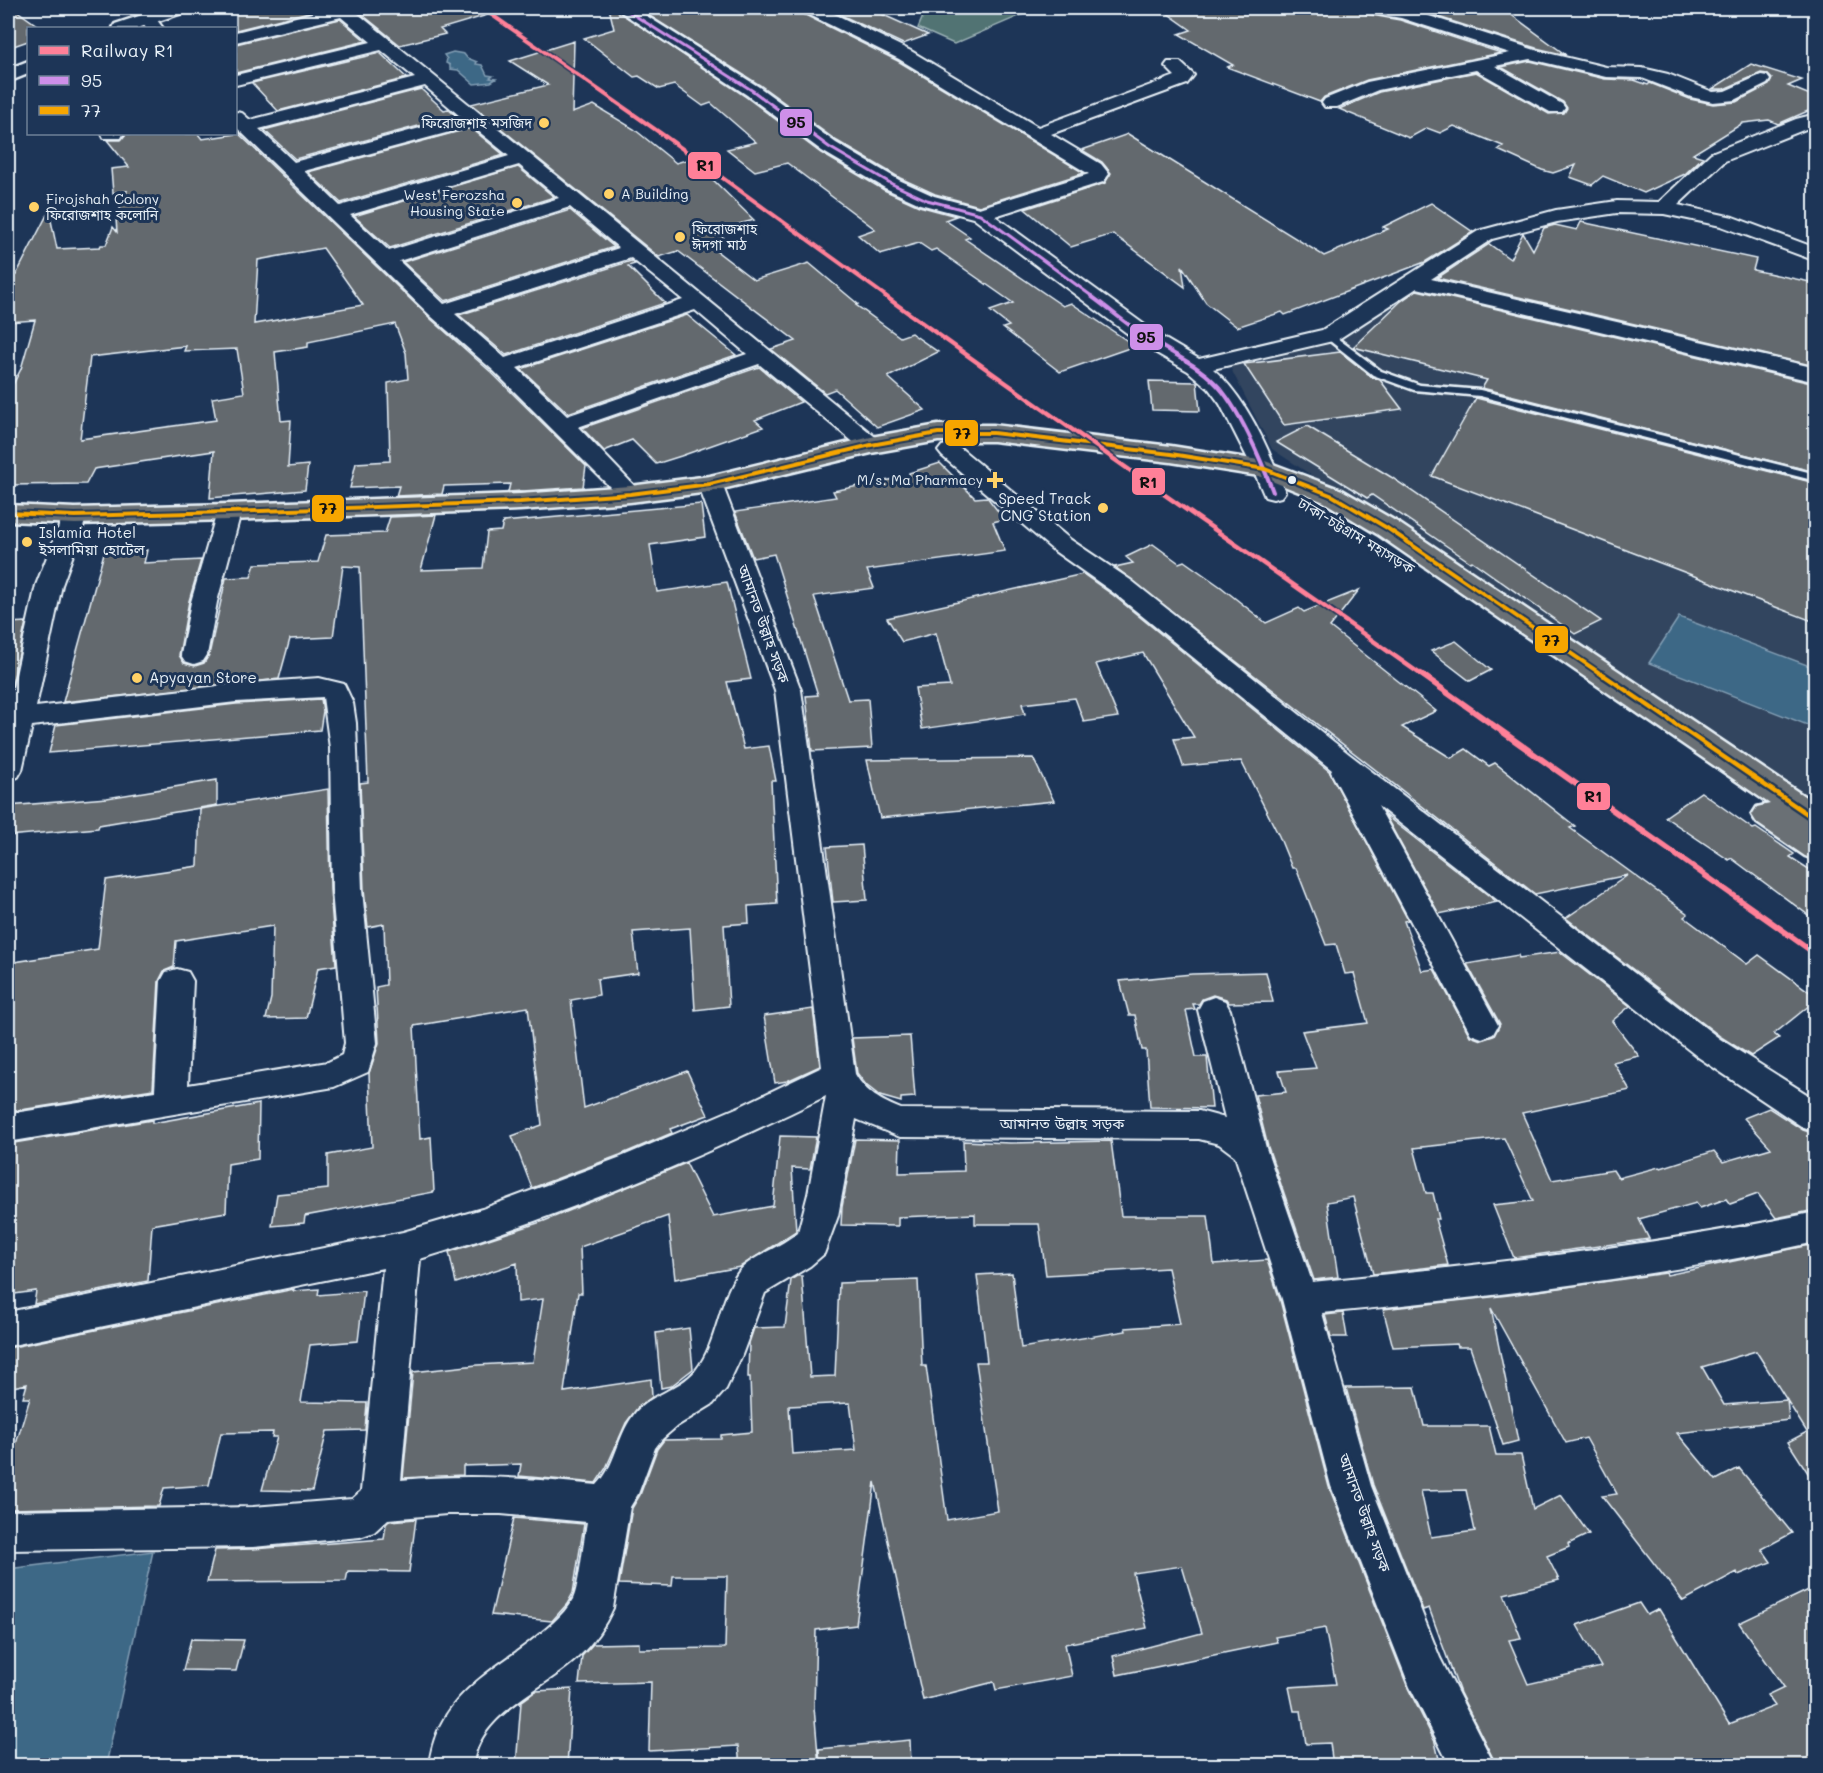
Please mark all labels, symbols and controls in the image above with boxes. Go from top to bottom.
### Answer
legend [27,27,237,135]
text: Railway R1 [81,38,174,62]
text: 95 [81,68,102,92]
text: 77 [81,98,101,122]
line badge: 95 [779,108,813,137]
text: 95 [787,111,805,132]
place label: ফিরোজশাহ মসজিদ [420,113,532,132]
marker: ফিরোজশাহ মসজিদ [537,116,551,130]
line badge: R1 [687,151,722,180]
text: R1 [696,154,714,175]
place label: A Building [621,184,688,203]
place label: West Ferozsha Housing State [404,185,505,220]
marker: A Building [602,187,616,201]
place label: Firojshah Colony ফিরোজশাহ কলোনি [45,189,159,224]
marker: West Ferozsha Housing State [510,196,524,210]
marker: Firojshah Colony ফিরোজশাহ কলোনি [27,200,41,214]
place label: ফিরোজশাহ ঈদগা মাঠ [691,219,758,254]
marker: ফিরোজশাহ ঈদগা মাঠ [673,230,687,244]
line badge: 95 [1129,323,1164,351]
text: 95 [1137,326,1155,347]
line badge: 77 [944,419,979,447]
text: 77 [953,422,971,443]
line badge: R1 [1131,467,1166,496]
place label: M/s. Ma Pharmacy [857,470,983,489]
text: R1 [1139,471,1157,492]
marker: M/s. Ma Pharmacy [988,473,1002,487]
unlabelled marker [1286,474,1298,486]
place label: Speed Track CNG Station [998,488,1091,525]
street label: ঢাকা-চট্টগ্রাম মহাসড়ক [1294,492,1419,578]
line badge: 77 [311,494,345,523]
text: 77 [319,497,337,518]
marker: Speed Track CNG Station [1096,501,1110,515]
place label: Islamia Hotel ইসলামিয়া হোটেল [38,522,146,559]
marker: Islamia Hotel ইসলামিয়া হোটেল [20,535,34,549]
street label: আমানত উল্লাহ সড়ক [733,561,795,686]
line badge: 77 [1534,625,1569,654]
text: 77 [1542,629,1560,650]
place label: Apyayan Store [149,667,257,687]
marker: Apyayan Store [130,671,144,685]
line badge: R1 [1576,782,1611,811]
text: R1 [1584,785,1602,806]
street label: আমানত উল্লাহ সড়ক [999,1113,1125,1133]
street label: আমানত উল্লাহ সড়ক [1334,1450,1396,1575]

